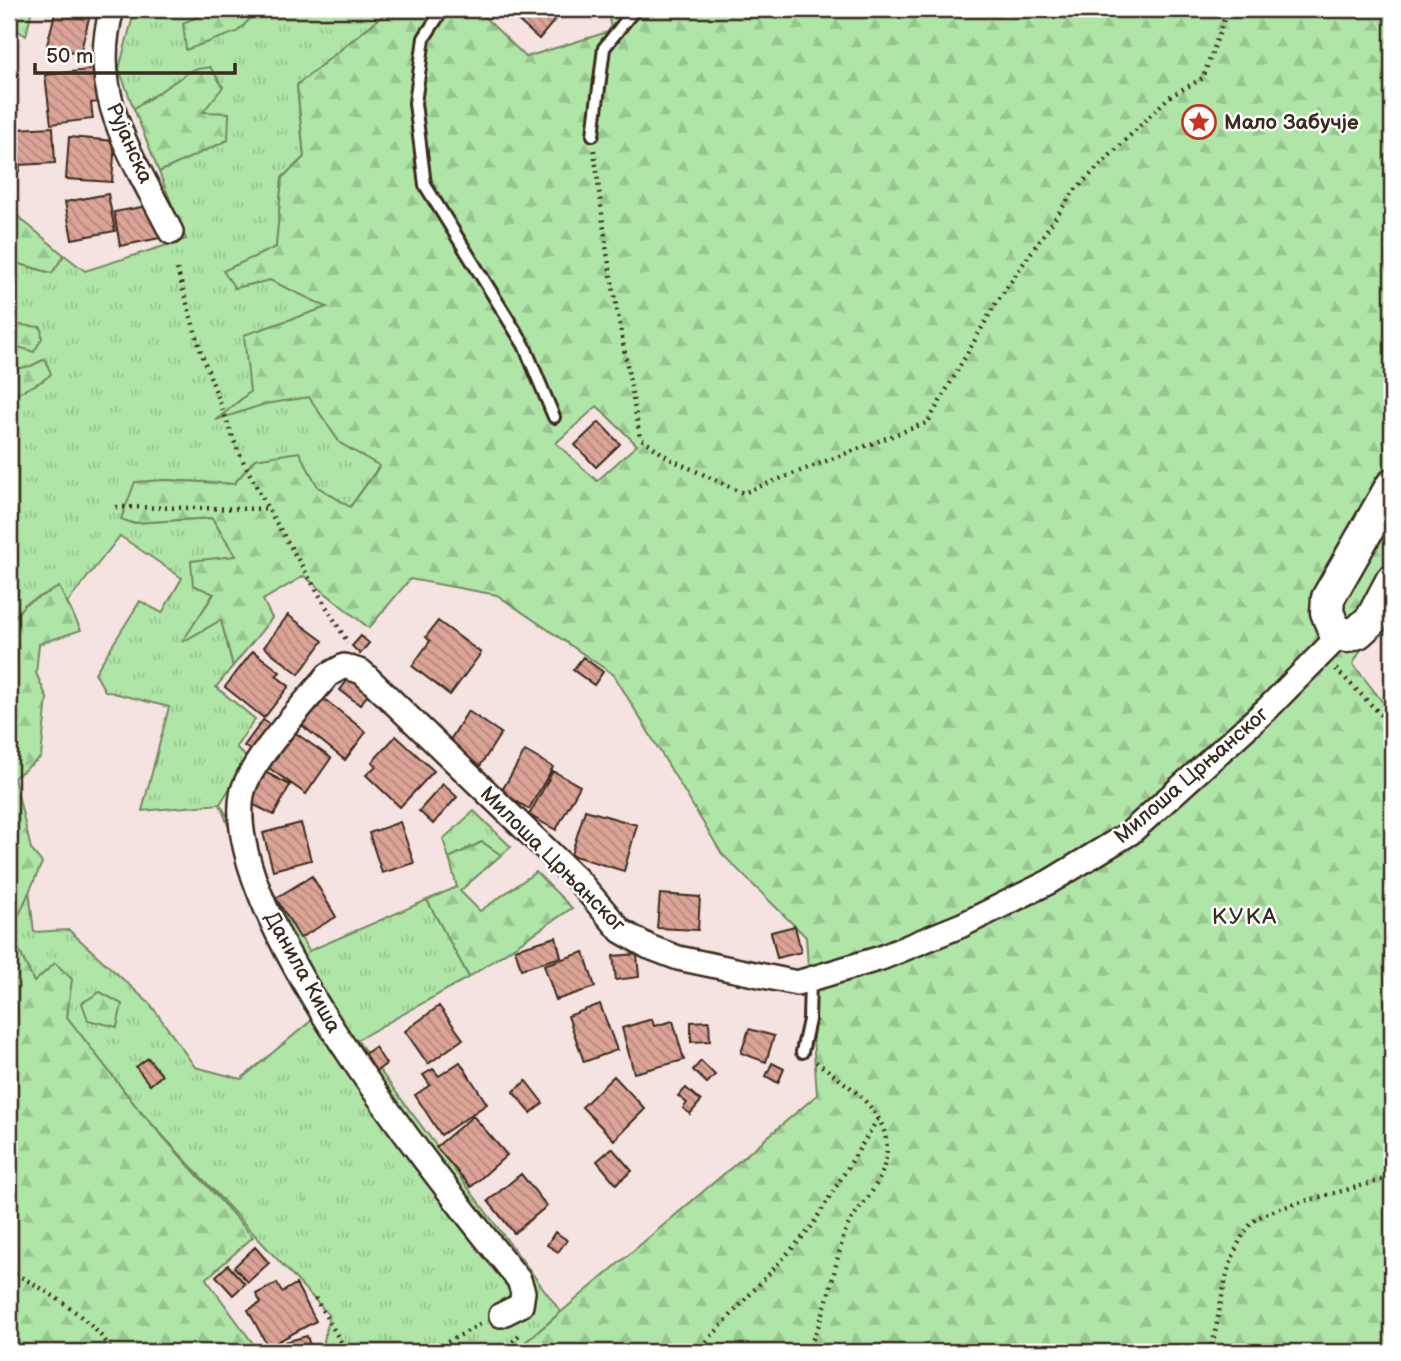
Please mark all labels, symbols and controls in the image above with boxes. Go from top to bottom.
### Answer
scale bar [35,32,234,76]
text: 50 m [46,44,93,69]
street label: Рујанска [101,99,159,188]
place icon: Мало Забучје [1180,103,1218,141]
place label: Мало Забучје [1224,110,1359,135]
street label: Милоша Црњанског [1109,702,1273,849]
street label: Милоша Црњанског [475,781,631,937]
district label: КУКА [1212,903,1278,931]
street label: Данила Киша [259,907,346,1038]

